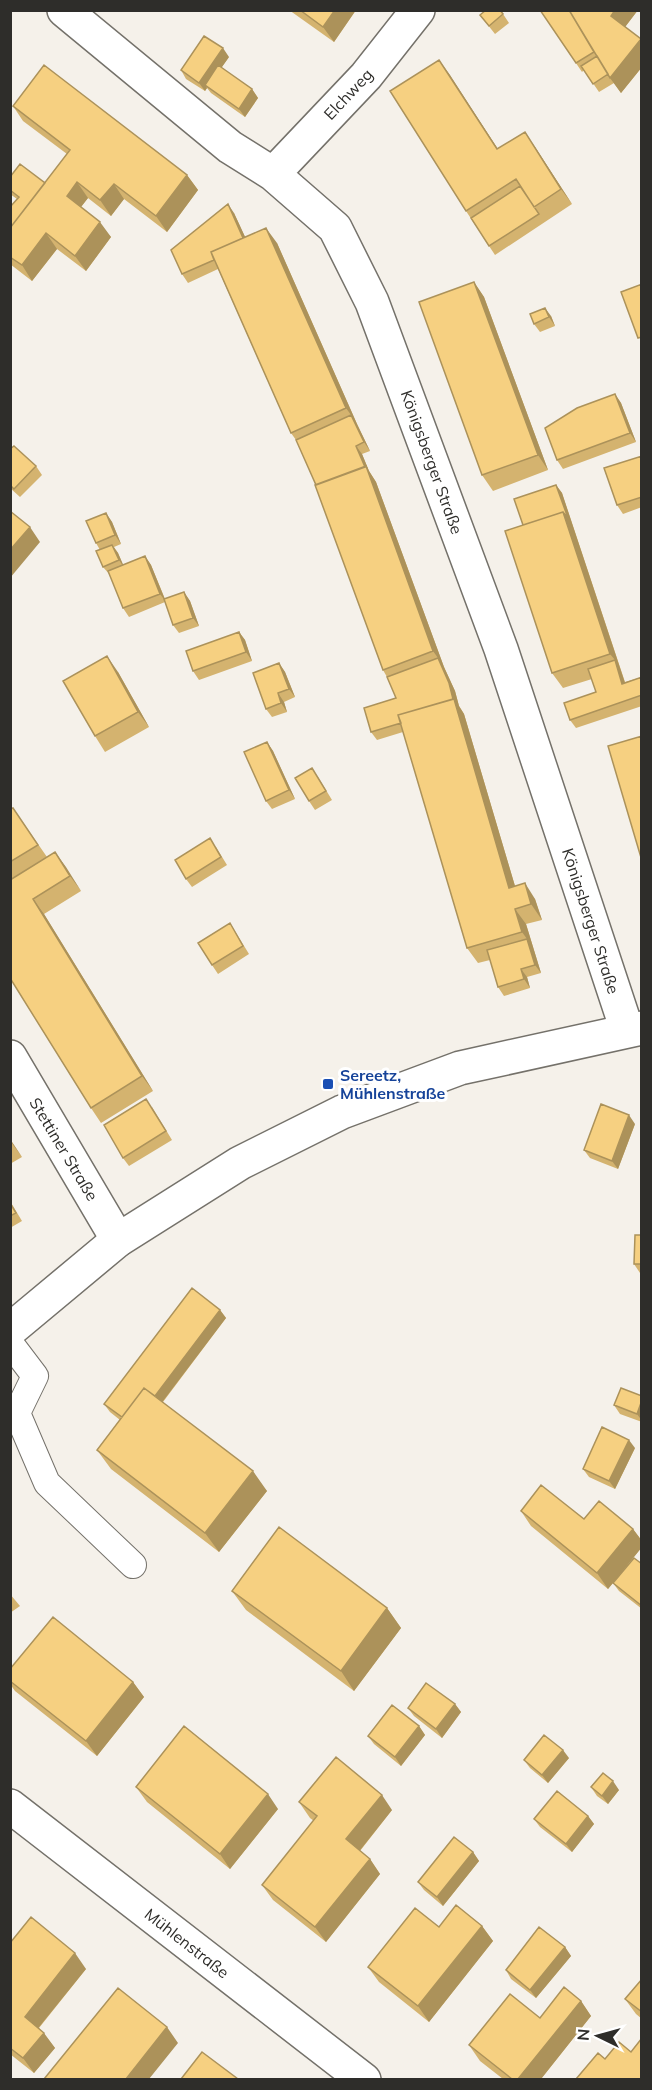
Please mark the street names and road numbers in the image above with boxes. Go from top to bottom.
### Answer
street label: Elchweg [319,64,377,124]
street label: Königsberger Straße [397,387,467,537]
street label: Königsberger Straße [558,846,624,996]
street label: Stettiner Straße [25,1094,103,1204]
street label: Mühlenstraße [141,1904,233,1982]

